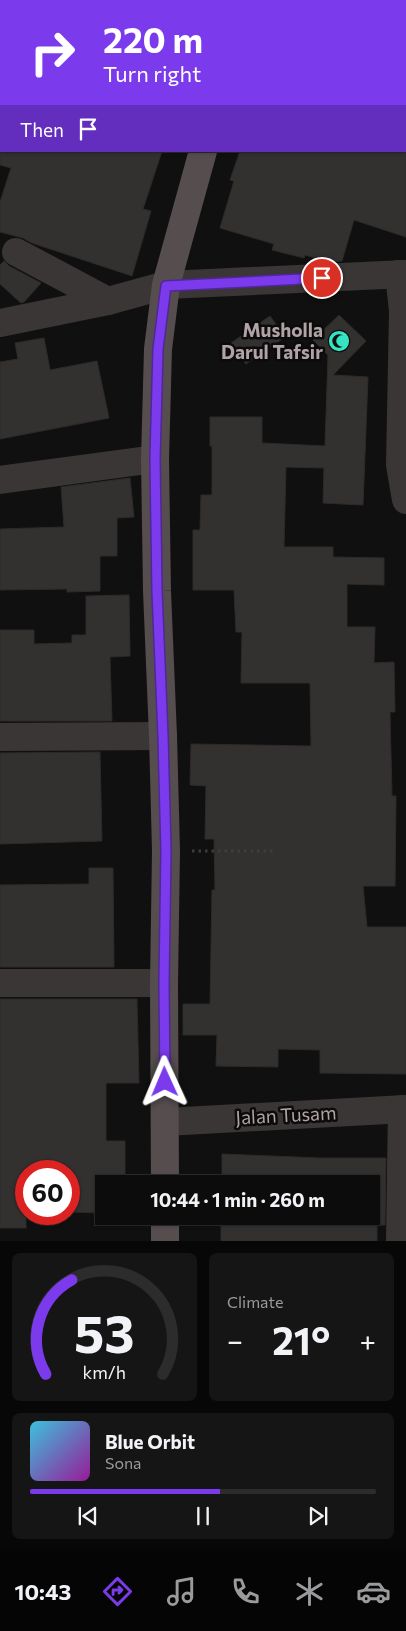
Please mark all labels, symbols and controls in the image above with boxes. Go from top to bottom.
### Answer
text: 220 m [103,17,203,60]
icon: right [20,20,85,85]
text: Turn right [103,60,201,87]
icon: arrive [74,115,102,143]
text: Then [20,118,64,141]
pin [301,257,343,299]
icon: arrive [308,264,336,292]
place label: Musholla Darul Tafsir [221,318,323,363]
mosque icon: Musholla Darul Tafsir [327,329,351,353]
position arrow [138,1055,190,1107]
street label: Jalan Tusam [235,1100,337,1129]
speed limit sign: 60 [15,1160,80,1225]
text: 10:44 · 1 min · 260 m [150,1188,325,1211]
text: Climate [227,1292,283,1311]
text: 53 [74,1300,135,1364]
text: 21° [272,1316,330,1363]
text: − [227,1323,243,1357]
text: + [360,1323,376,1357]
text: km/h [83,1361,126,1383]
text: Blue Orbit [105,1430,195,1453]
text: Sona [105,1453,141,1472]
icon: previous [74,1502,102,1530]
icon: pause [189,1502,217,1530]
icon: next [304,1502,332,1530]
icon: directions [100,1574,135,1609]
icon: music [164,1574,199,1609]
icon: phone [228,1574,263,1609]
icon: climate [292,1574,327,1609]
icon: car [356,1574,391,1609]
text: 10:43 [15,1578,71,1605]

